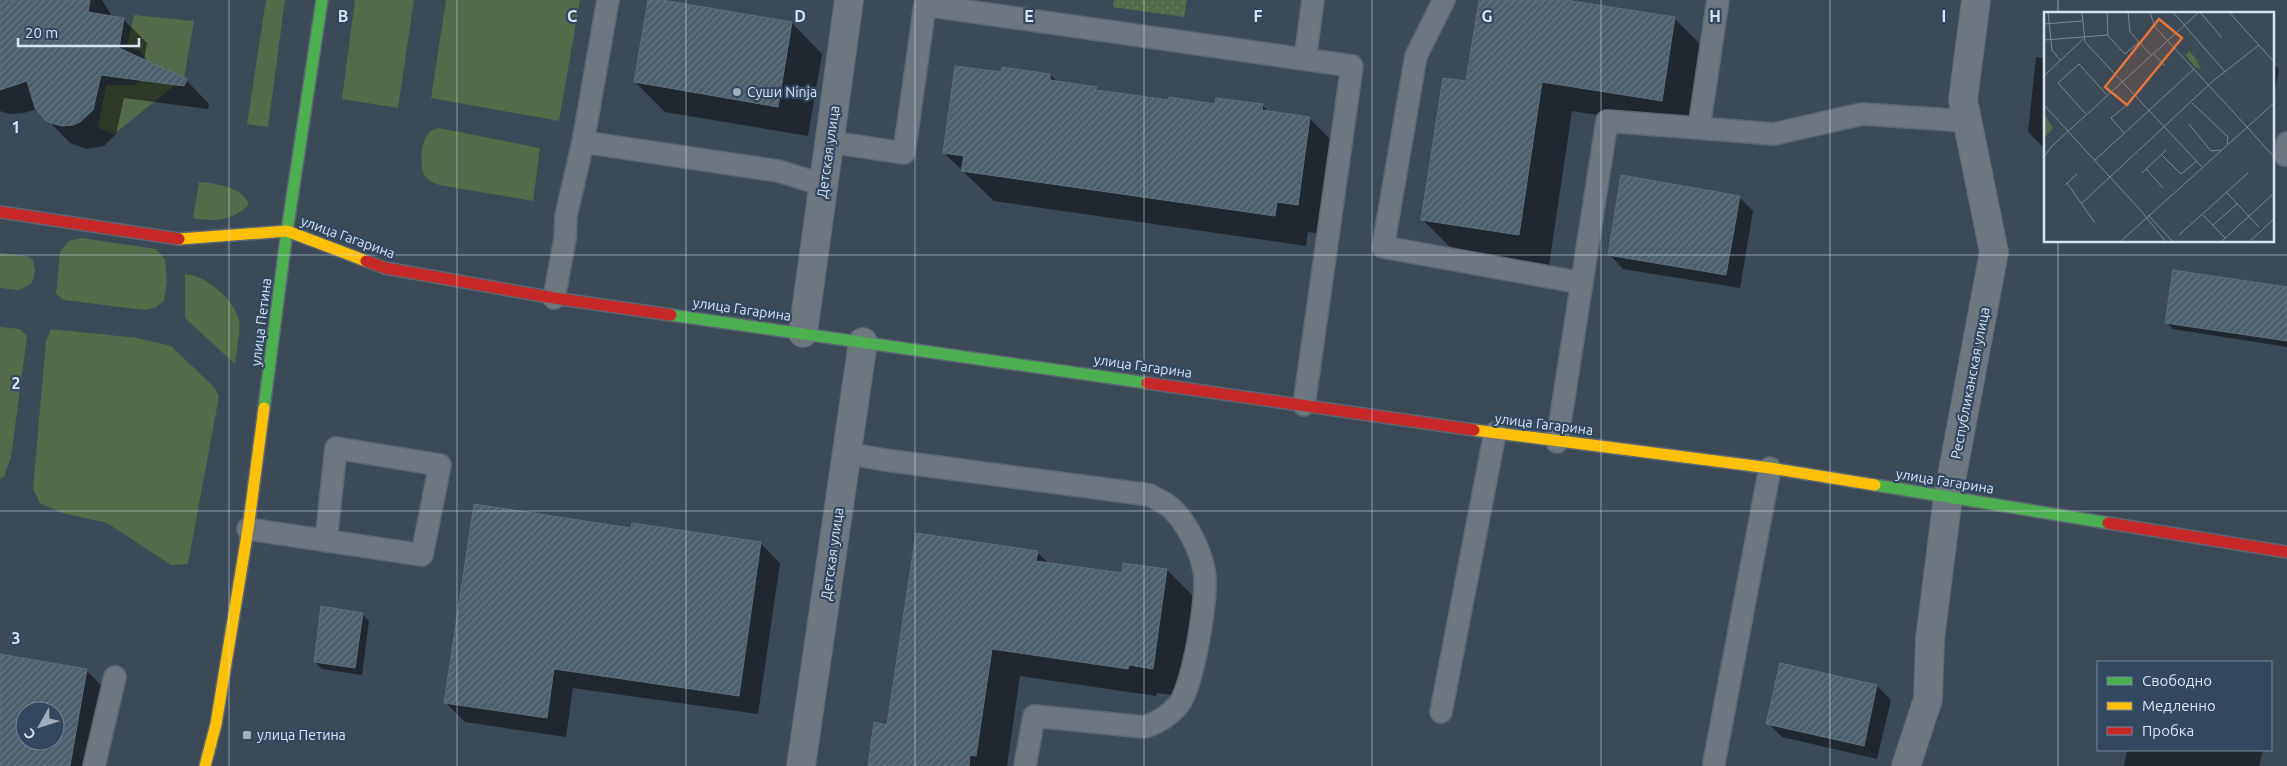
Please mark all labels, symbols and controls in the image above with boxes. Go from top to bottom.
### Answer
text: B [338,7,348,25]
text: C [567,7,577,25]
text: D [794,7,806,25]
text: E [1024,7,1034,25]
text: F [1254,7,1263,25]
text: G [1481,7,1493,25]
text: H [1709,7,1721,25]
text: I [1942,7,1946,25]
inset map [2044,12,2274,242]
scale bar [18,15,139,47]
text: 20 m [25,24,58,41]
place label: Суши Ninja [747,84,817,100]
marker: Суши Ninja [731,86,743,98]
street label: Детская улица [814,105,842,199]
text: 1 [11,118,21,136]
street label: улица Гагарина [299,213,397,261]
street label: улица Петина [248,277,274,367]
street label: улица Гагарина [692,294,792,324]
street label: Республиканская улица [1947,306,1993,460]
street label: улица Гагарина [1093,351,1193,381]
text: 2 [11,374,21,392]
street label: улица Гагарина [1494,410,1594,438]
street label: улица Гагарина [1895,465,1995,497]
street label: Детская улица [818,507,846,601]
text: 3 [11,629,21,647]
legend [2097,661,2272,751]
text: Свободно [2142,672,2212,689]
text: Медленно [2142,697,2216,714]
north arrow [15,701,65,751]
text: Пробка [2142,722,2194,739]
text: С [21,726,39,743]
place label: улица Петина [257,727,346,743]
marker: улица Петина [241,729,253,741]

